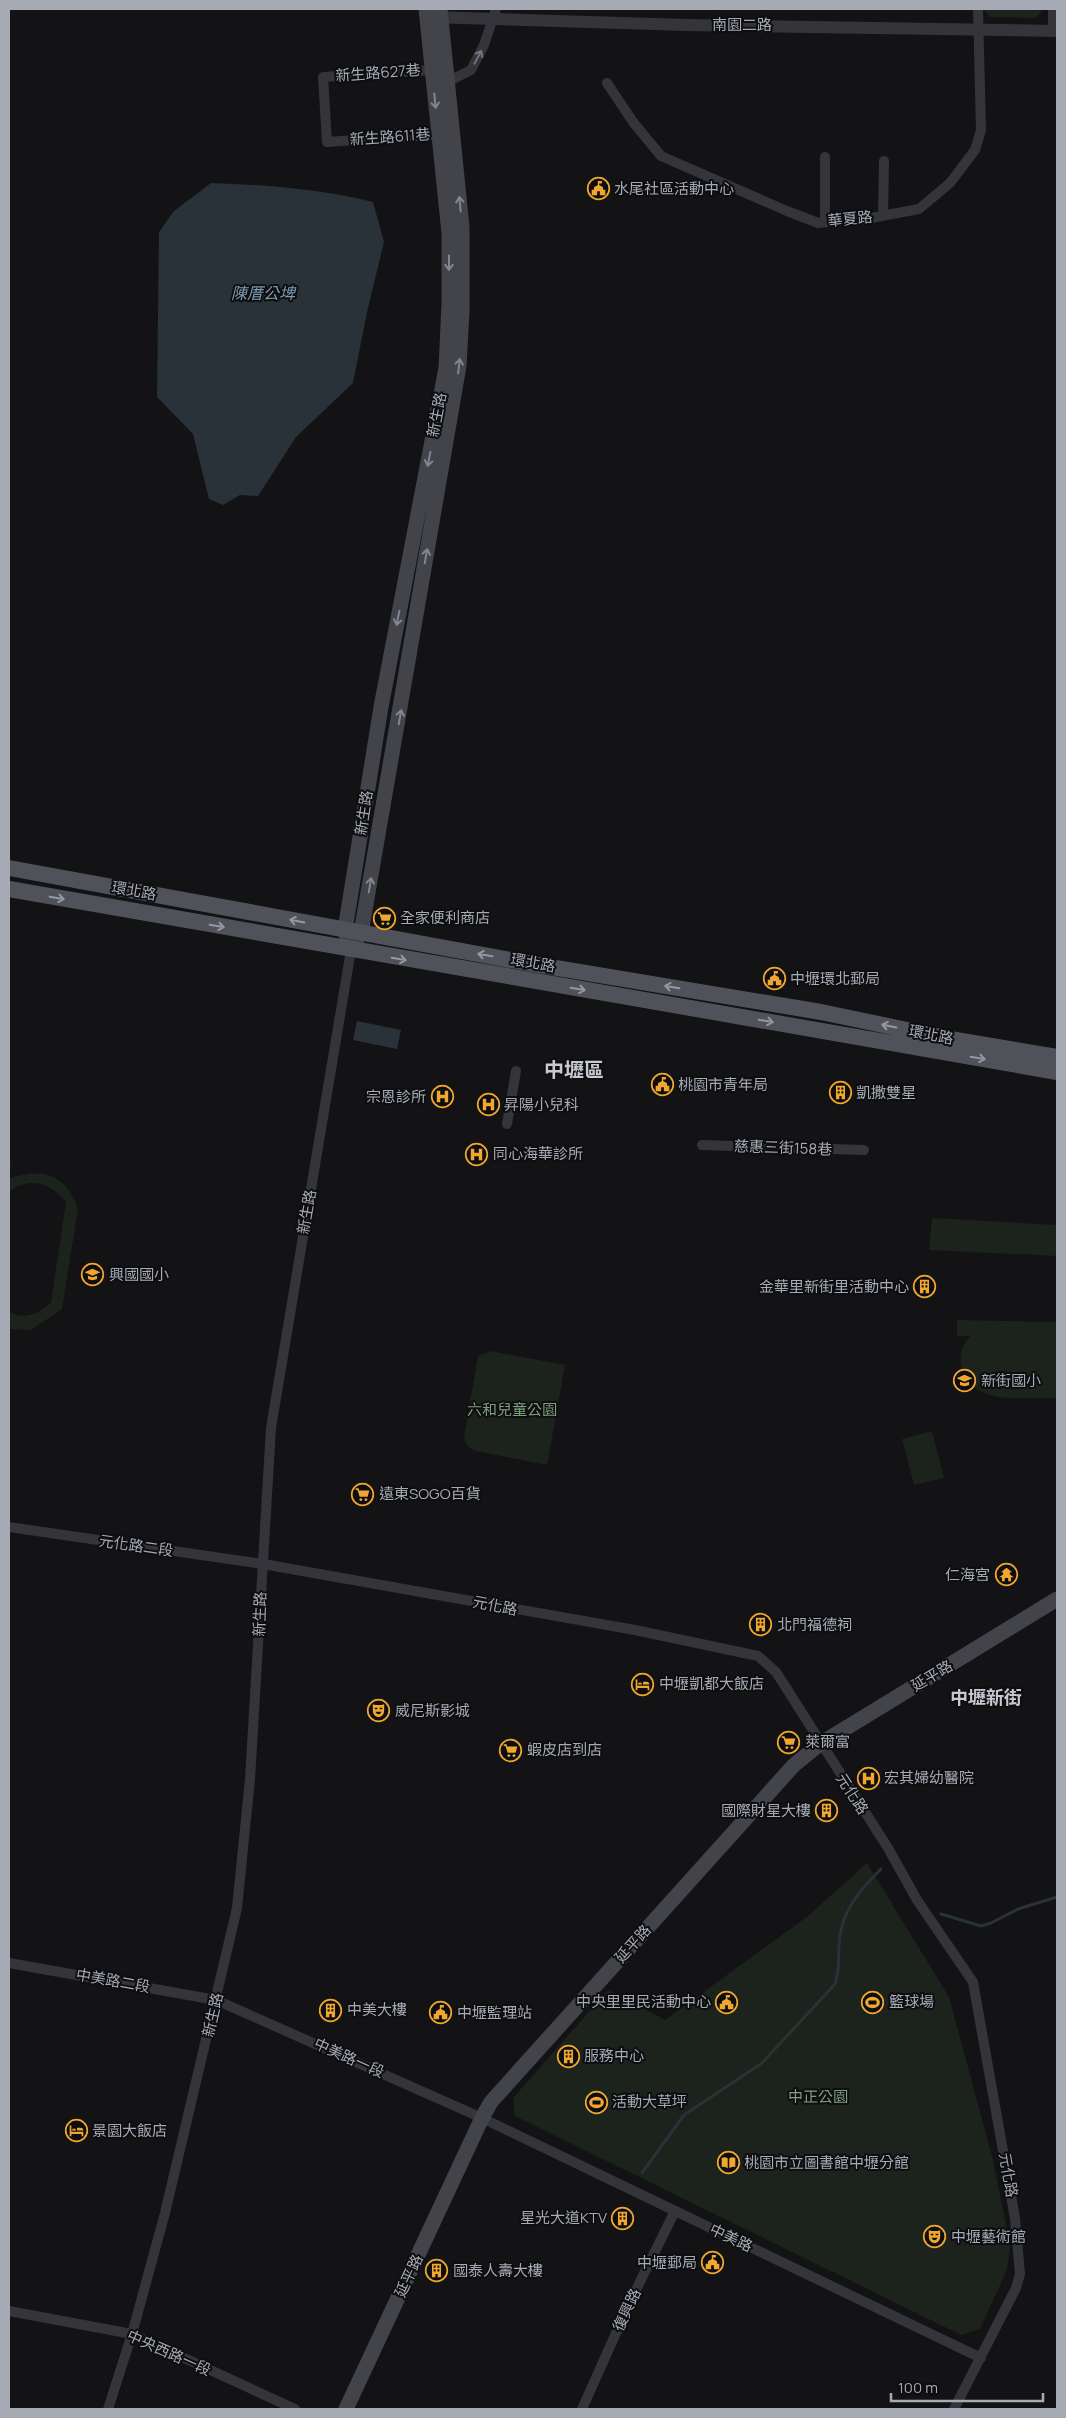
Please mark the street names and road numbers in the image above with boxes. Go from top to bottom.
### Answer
street label: 南園二路 [712,14,772,35]
street label: 新生路627巷 [335,59,421,86]
street label: 新生路611巷 [349,123,431,150]
street label: 華夏路 [826,206,873,231]
street label: 新生路 [422,391,451,439]
street label: 新生路 [350,789,377,837]
street label: 環北路 [110,876,158,905]
street label: 環北路 [509,948,557,977]
street label: 環北路 [907,1020,955,1049]
street label: 慈惠三街158巷 [734,1135,832,1160]
street label: 新生路 [292,1188,321,1236]
street label: 元化路二段 [97,1530,175,1561]
street label: 新生路 [248,1591,271,1637]
street label: 元化路 [471,1591,519,1620]
street label: 延平路 [907,1655,956,1696]
street label: 元化路 [831,1769,873,1818]
street label: 延平路 [610,1920,655,1967]
street label: 中美路二段 [74,1964,152,1997]
street label: 新生路 [197,1991,228,2039]
street label: 中美路一段 [311,2033,388,2082]
street label: 元化路 [994,2151,1023,2199]
street label: 中美路 [706,2219,756,2257]
street label: 延平路 [390,2251,428,2301]
street label: 復興路 [608,2285,646,2335]
street label: 中央西路一段 [124,2325,215,2380]

